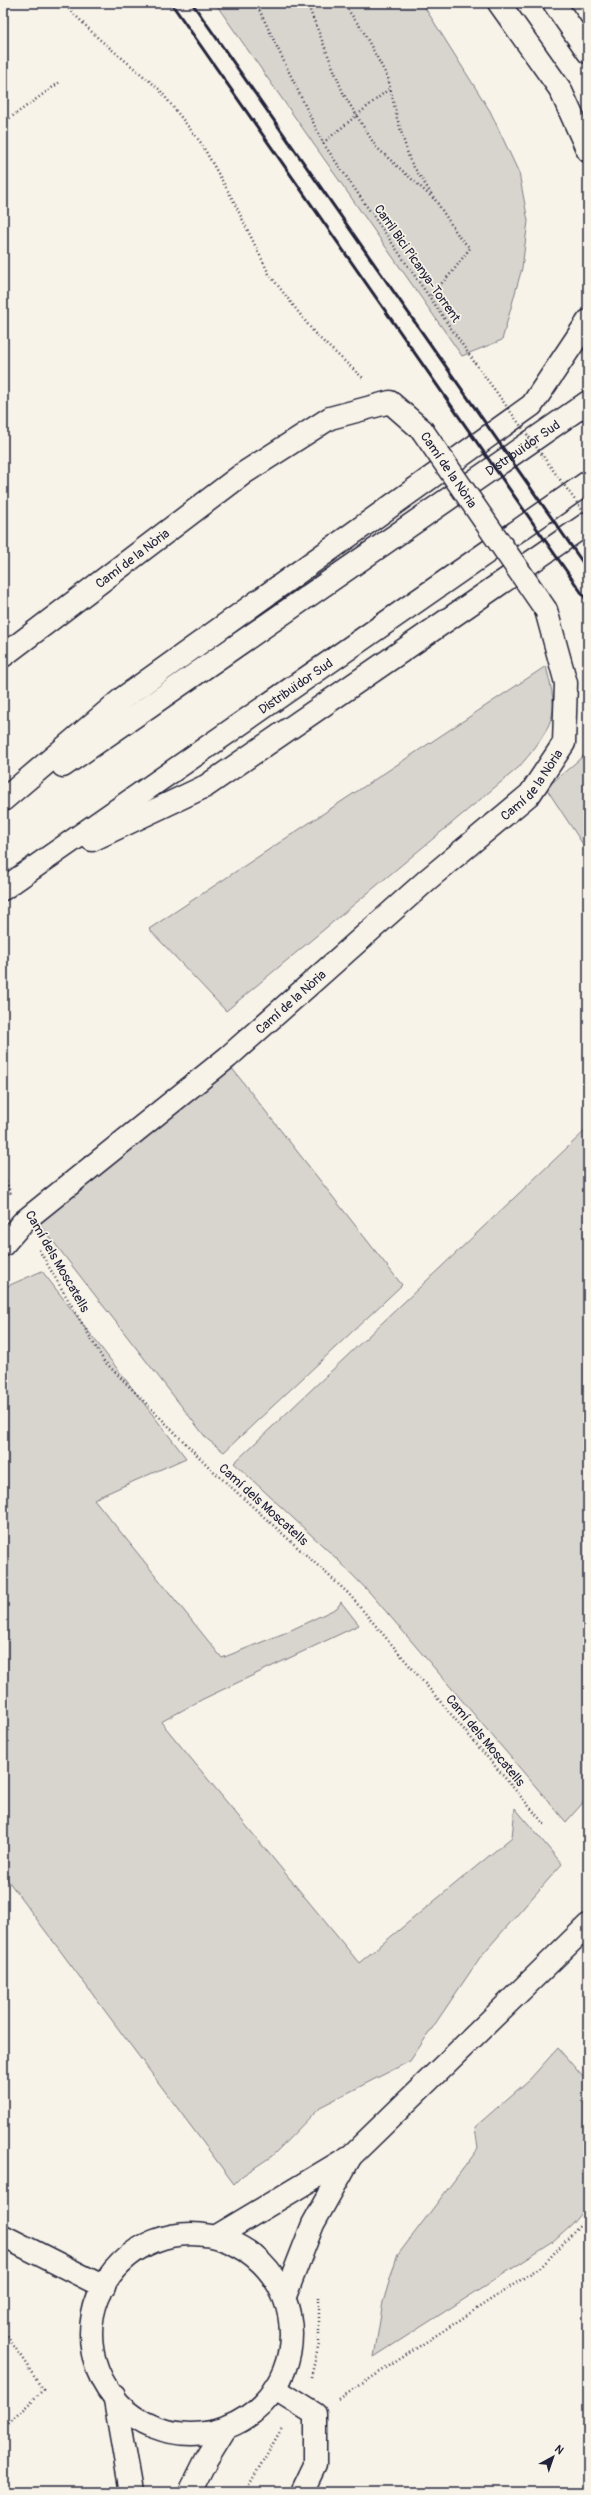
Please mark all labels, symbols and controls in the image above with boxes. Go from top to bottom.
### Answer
street label: Carril Bici Picanya-Torrent [370,202,464,326]
street label: Distribuïdor Sud [483,417,563,480]
street label: Camí de la Nòria [417,429,480,511]
street label: Camí de la Nòria [92,526,173,592]
street label: Distribuïdor Sud [256,655,336,718]
street label: Camí de la Nòria [497,747,566,824]
street label: Camí de la Nòria [252,967,329,1038]
street label: Camí dels Moscatells [22,1208,93,1315]
street label: Camí dels Moscatells [215,1460,311,1549]
street label: Camí dels Moscatells [442,1692,528,1790]
north arrow [533,2437,573,2477]
text: N [552,2442,567,2457]

